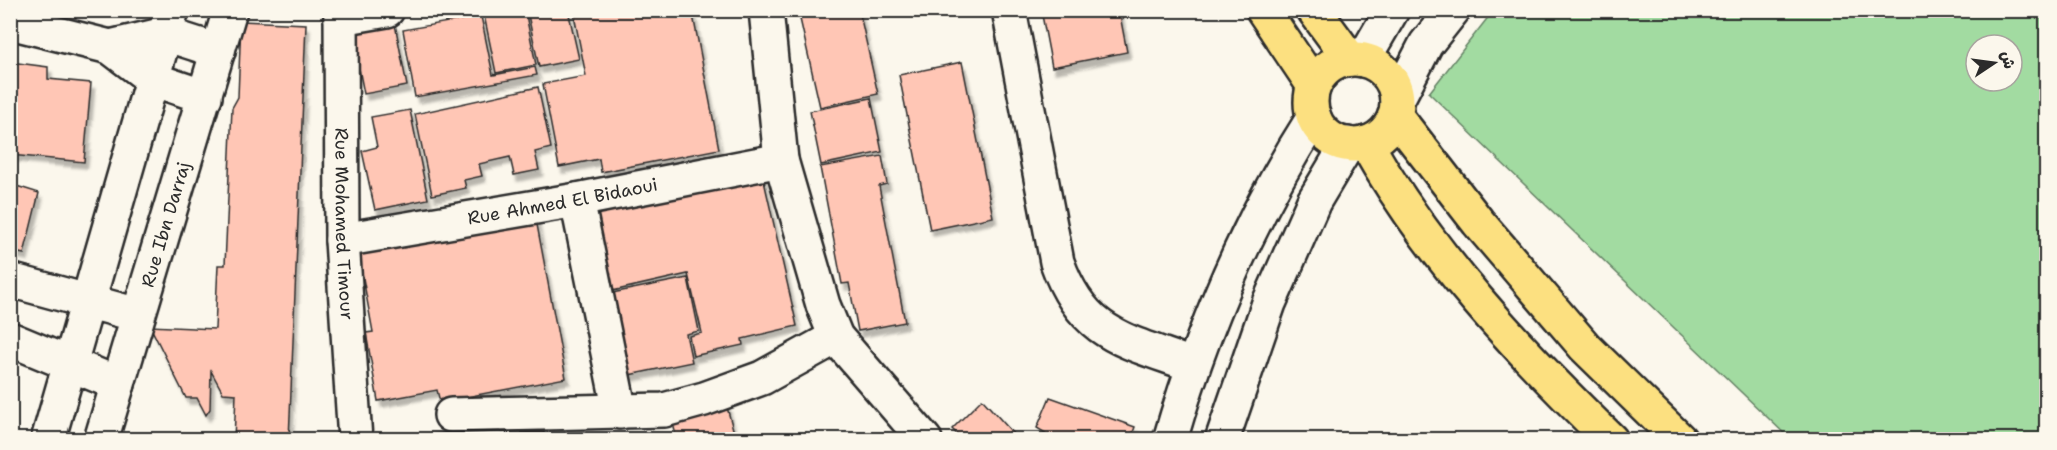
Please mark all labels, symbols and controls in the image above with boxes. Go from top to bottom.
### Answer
north arrow [1964,33,2024,93]
text: ش [1996,49,2020,71]
street label: Rue Mohamed Timour [330,128,359,321]
street label: Rue Ibn Darraj [136,159,196,290]
street label: Rue Ahmed El Bidaoui [466,172,660,230]

